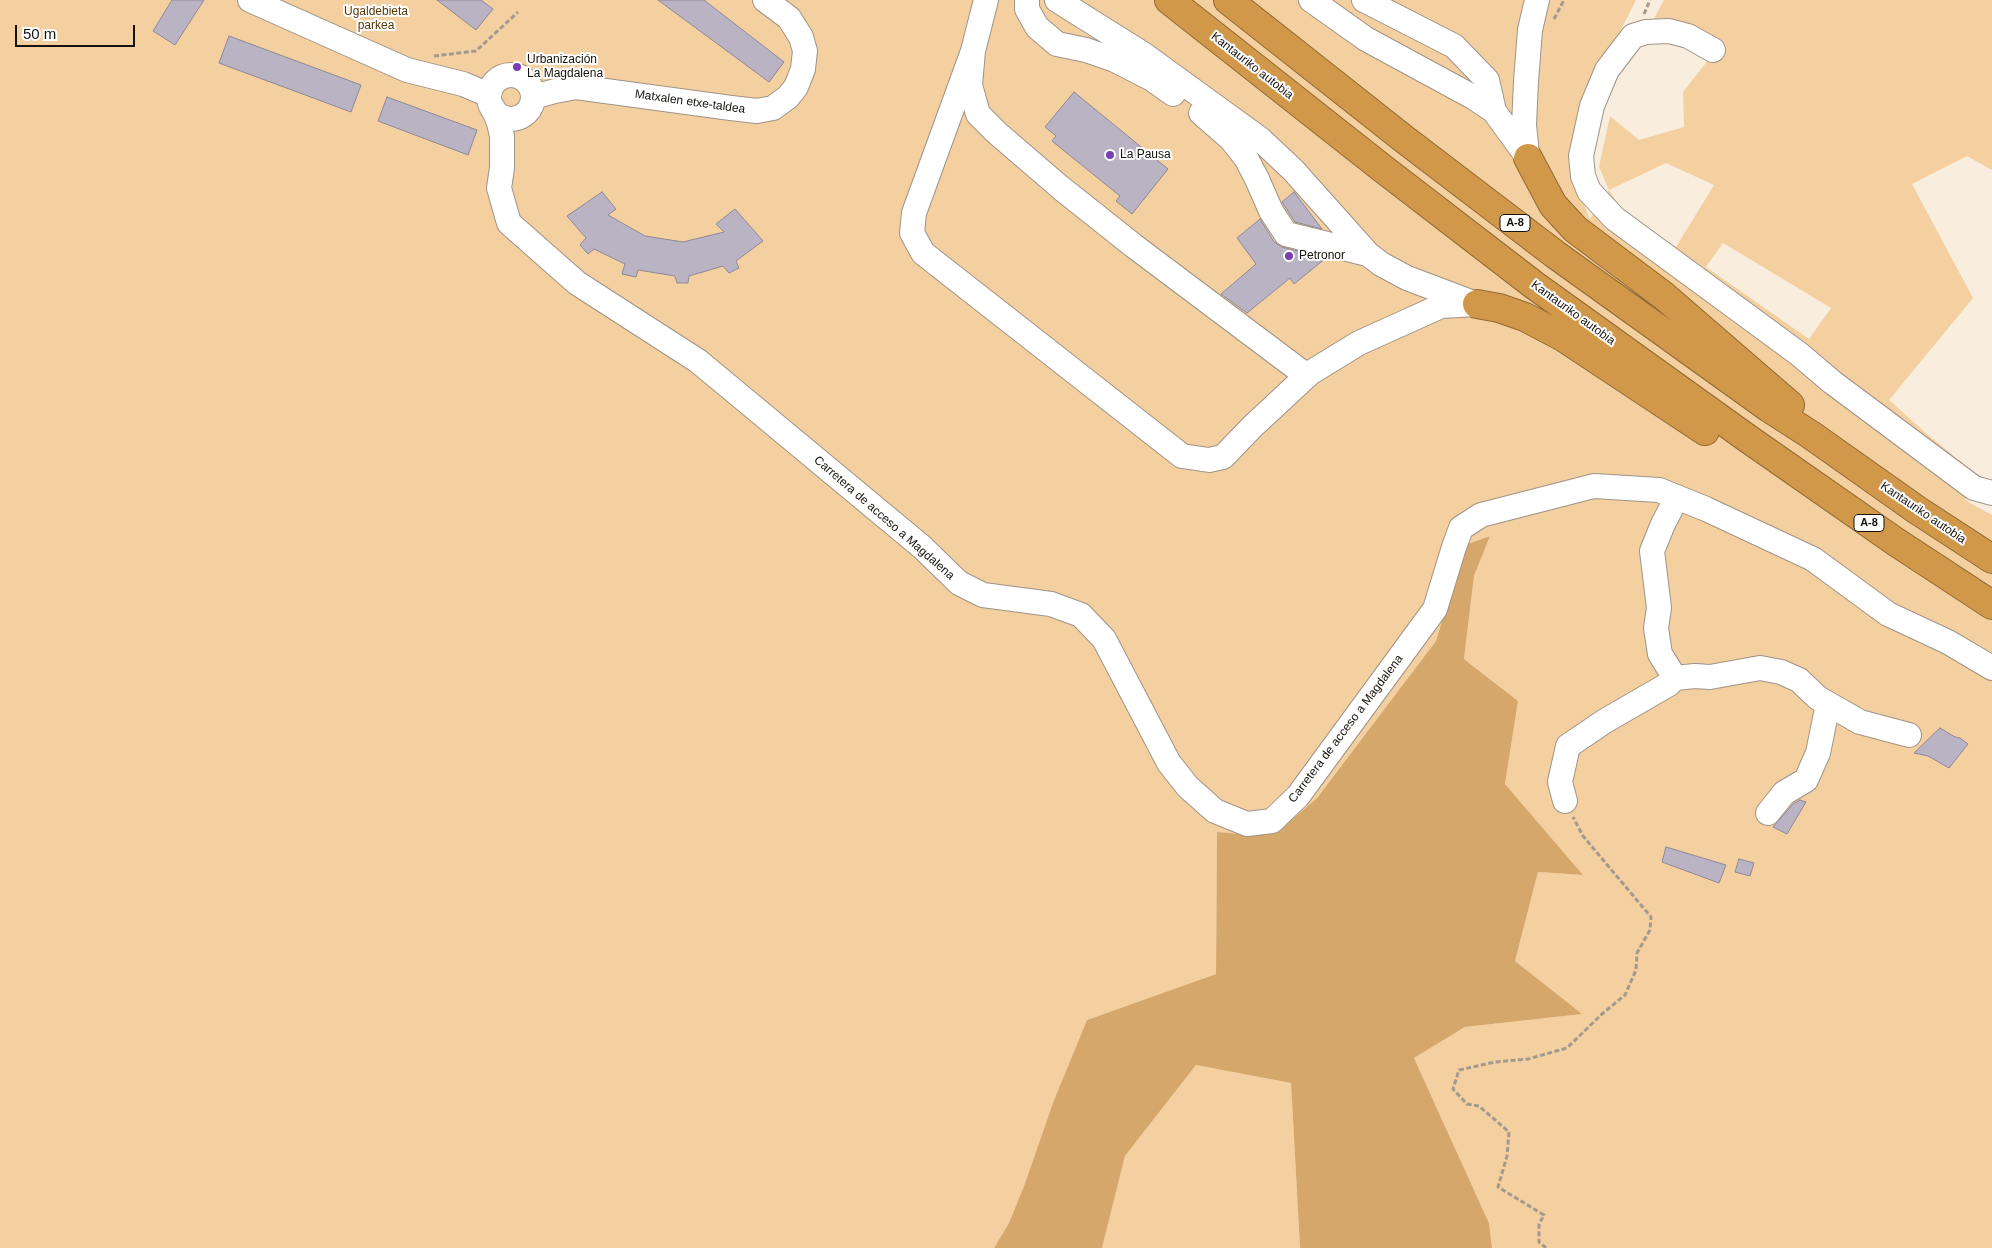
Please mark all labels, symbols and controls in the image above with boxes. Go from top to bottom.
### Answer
park label: Ugaldebieta parkea [344,5,408,33]
scale bar [18,15,138,47]
text: 50 m [23,25,56,42]
street label: Kantauriko autobia [1208,30,1296,102]
place label: Urbanización La Magdalena [527,53,603,81]
marker: Urbanización La Magdalena [511,61,523,73]
street label: Matxalen etxe-taldea [634,87,746,117]
place label: La Pausa [1120,148,1171,162]
marker: La Pausa [1104,149,1116,161]
road number: A-8 [1500,214,1530,232]
place label: Petronor [1299,249,1345,263]
marker: Petronor [1283,250,1295,262]
street label: Kantauriko autobia [1528,278,1618,348]
street label: Carretera de acceso a Magdalena [811,453,957,583]
street label: Kantauriko autobia [1877,479,1969,547]
road number: A-8 [1854,514,1884,532]
street label: Carretera de acceso a Magdalena [1286,652,1406,806]

